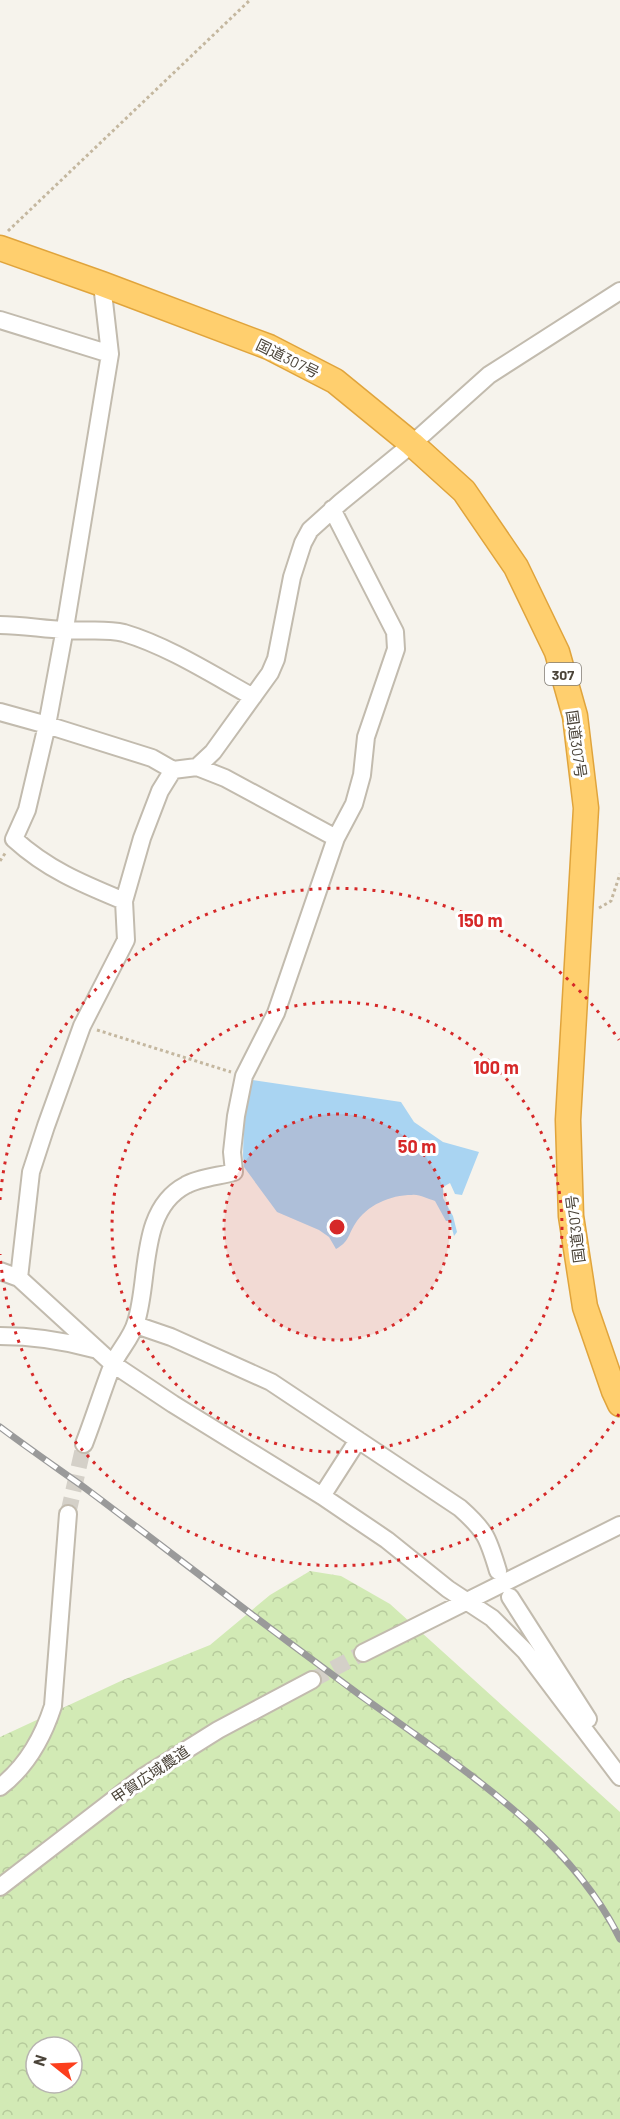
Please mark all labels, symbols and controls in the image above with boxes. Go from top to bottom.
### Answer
street label: 国道307号 [253,335,323,381]
road number: 307 [545,663,581,685]
street label: 国道307号 [563,709,591,779]
text: 150 m [458,909,502,931]
text: 100 m [473,1056,519,1078]
text: 50 m [398,1135,436,1157]
street label: 国道307号 [562,1194,588,1264]
centre of rings [327,1217,347,1237]
street label: 甲賀広域農道 [108,1741,192,1807]
north arrow [24,2035,84,2095]
text: N [29,2052,50,2068]

